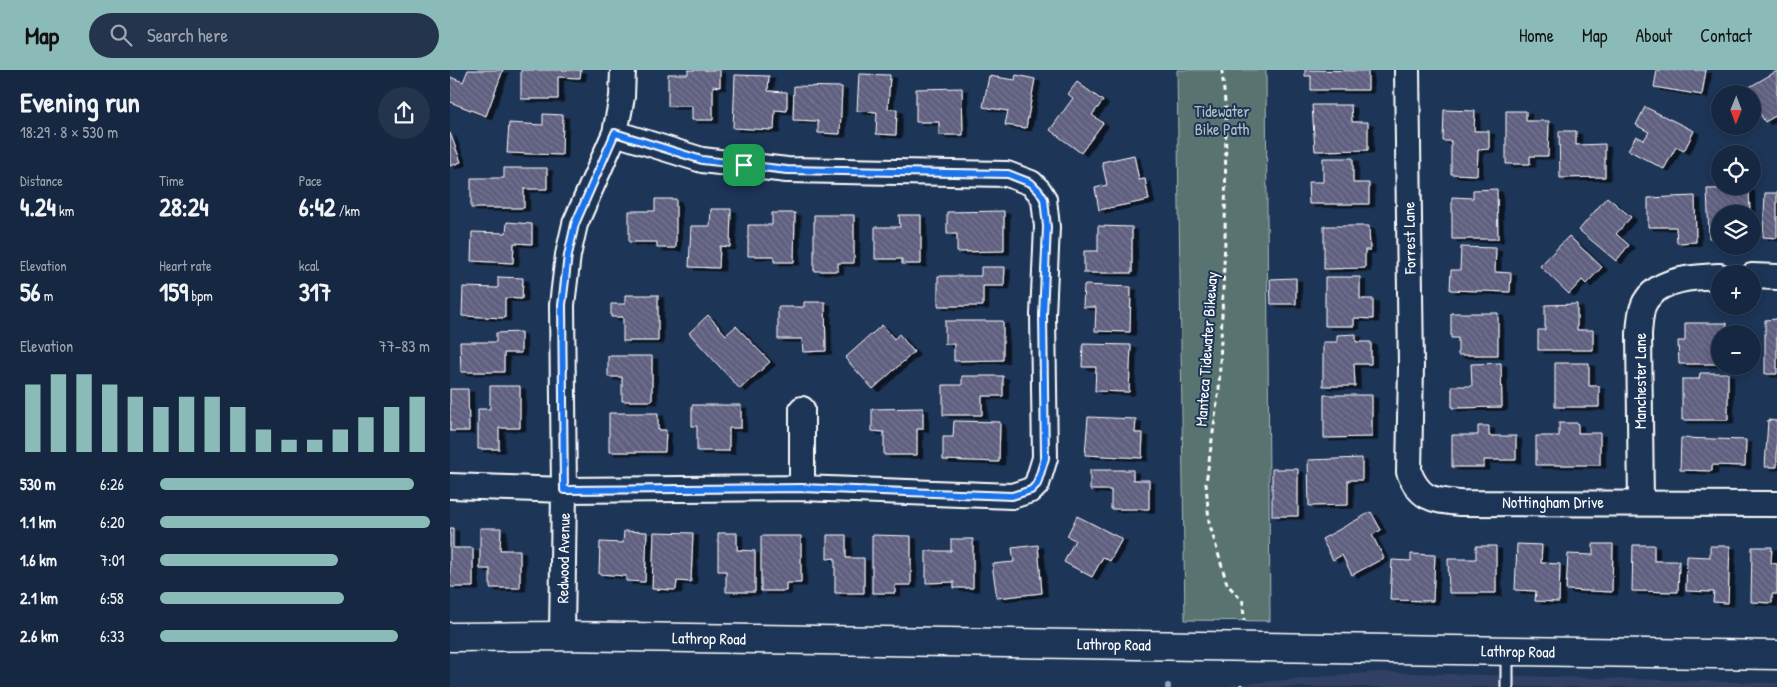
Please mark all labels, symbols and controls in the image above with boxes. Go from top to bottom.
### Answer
search box [89,13,439,58]
text: Map [25,19,59,51]
icon: search [107,21,135,49]
text: Search here [147,22,228,48]
text: Home [1519,23,1554,48]
text: Map [1582,23,1607,48]
text: About [1635,23,1672,48]
text: Contact [1700,23,1752,48]
text: Evening run [20,83,140,121]
north arrow [1711,85,1761,135]
map controls [1711,85,1761,375]
button: share [378,87,430,139]
park label: Tidewater Bike Path [1194,100,1250,140]
text: 18:29 · 8 × 530 m [20,121,118,143]
pin [723,144,765,186]
button: locate [1711,145,1761,195]
icon: arrive [730,151,758,179]
text: Distance [20,171,63,190]
text: Time [159,171,184,190]
text: Pace [299,171,322,190]
text: 4.24 [20,190,56,224]
text: 28:24 [159,190,209,224]
text: 6:42 [299,190,336,224]
text: km [56,201,74,220]
text: /km [336,201,360,220]
street label: Forrest Lane [1397,201,1421,275]
button: layers [1711,205,1761,255]
text: Elevation [20,256,67,275]
text: Heart rate [159,256,212,275]
text: kcal [299,256,319,275]
button: + [1711,265,1761,315]
street label: Manteca Tidewater Bikeway [1190,271,1222,427]
text: 56 [20,275,41,309]
text: 159 [159,275,188,309]
text: 317 [299,275,331,309]
text: m [41,286,53,305]
text: bpm [188,286,213,305]
button: − [1711,325,1761,375]
street label: Manchester Lane [1629,332,1651,429]
text: Elevation [20,335,73,357]
text: 77–83 m [379,335,430,357]
text: 530 m [20,473,56,495]
text: 6:26 [100,473,124,495]
street label: Nottingham Drive [1502,491,1604,513]
text: 1.1 km [20,511,56,533]
text: 6:20 [100,511,125,533]
street label: Redwood Avenue [551,512,575,604]
text: 1.6 km [20,549,57,571]
text: 7:01 [100,549,125,571]
text: 2.1 km [20,587,58,609]
text: 6:58 [100,587,124,609]
text: 2.6 km [20,625,59,647]
text: 6:33 [100,625,124,647]
street label: Lathrop Road [672,626,746,650]
street label: Lathrop Road [1077,632,1151,656]
street label: Lathrop Road [1481,639,1555,663]

